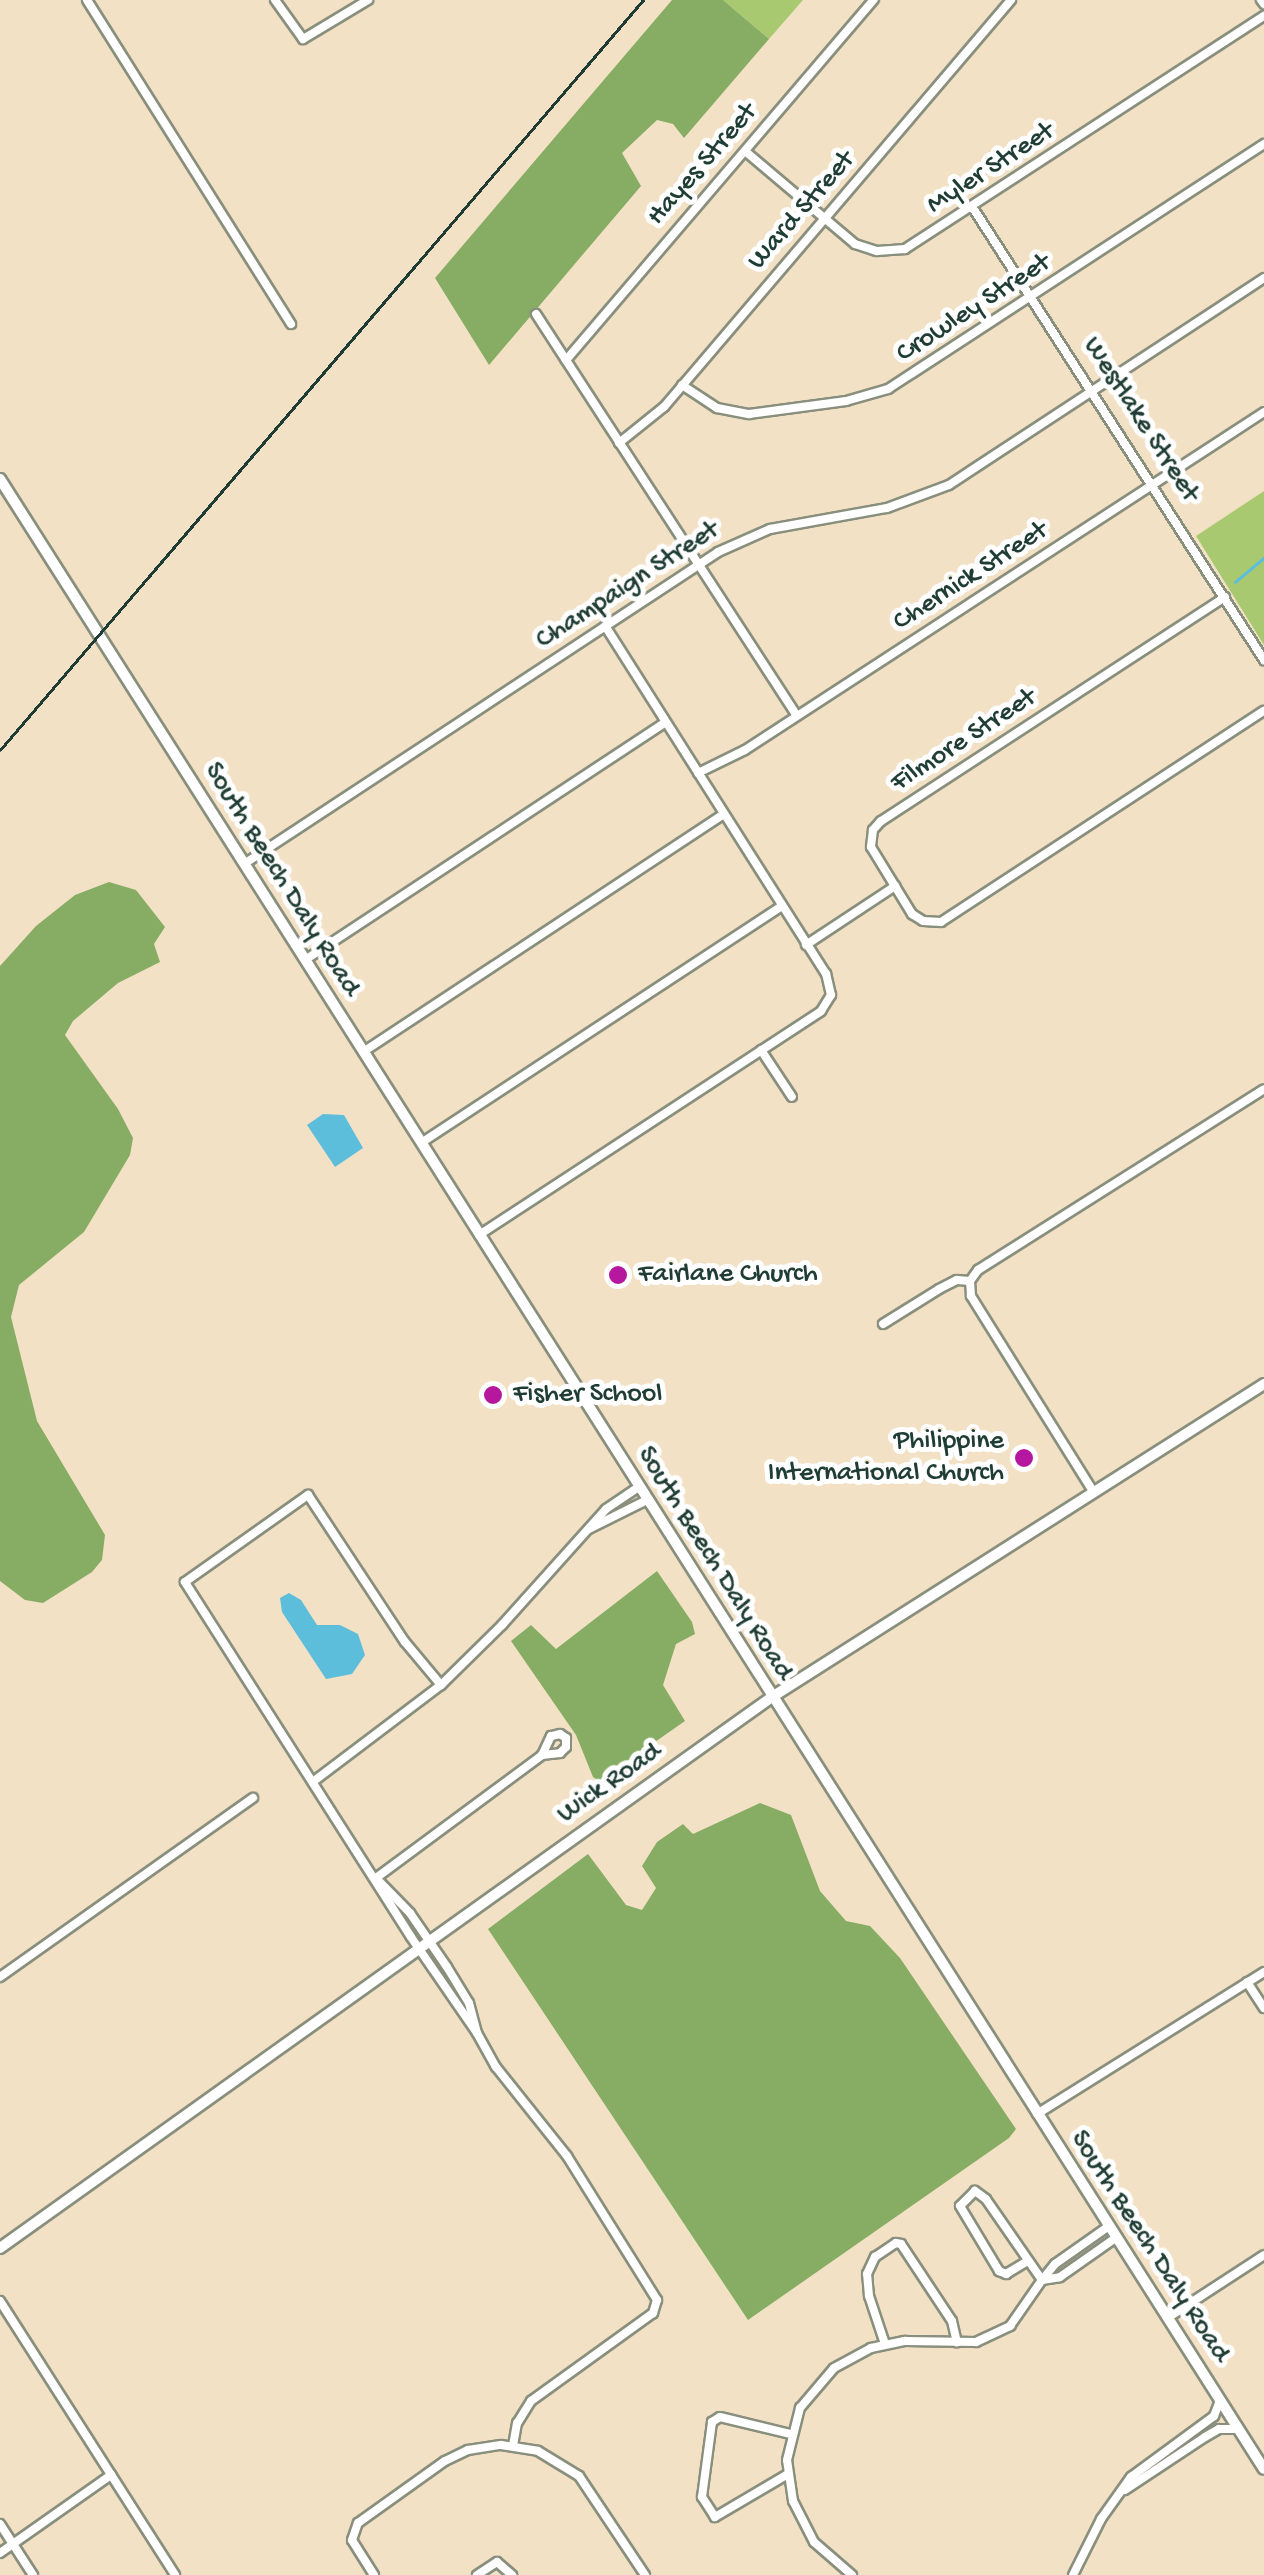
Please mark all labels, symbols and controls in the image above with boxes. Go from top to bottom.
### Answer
street label: Hayes Street [641,97,765,233]
street label: Myler Street [921,115,1061,223]
street label: Ward Street [741,145,863,277]
street label: Crowley Street [891,247,1057,371]
street label: Westlake Street [1074,331,1206,509]
street label: Champaign Street [530,514,726,658]
street label: Chernick Street [888,515,1054,639]
street label: Filmore Street [885,682,1043,800]
street label: South Beech Daly Road [195,757,367,1003]
place label: Fairlane Church [638,1258,818,1292]
marker: Fairlane Church [607,1264,629,1286]
place label: Fisher School [513,1378,663,1412]
marker: Fisher School [482,1384,504,1406]
place label: Philippine International Church [768,1425,1004,1491]
street label: South Beech Daly Road [628,1441,800,1687]
marker: Philippine International Church [1013,1447,1035,1469]
street label: Wick Road [551,1736,669,1832]
street label: South Beech Daly Road [1061,2125,1237,2369]

